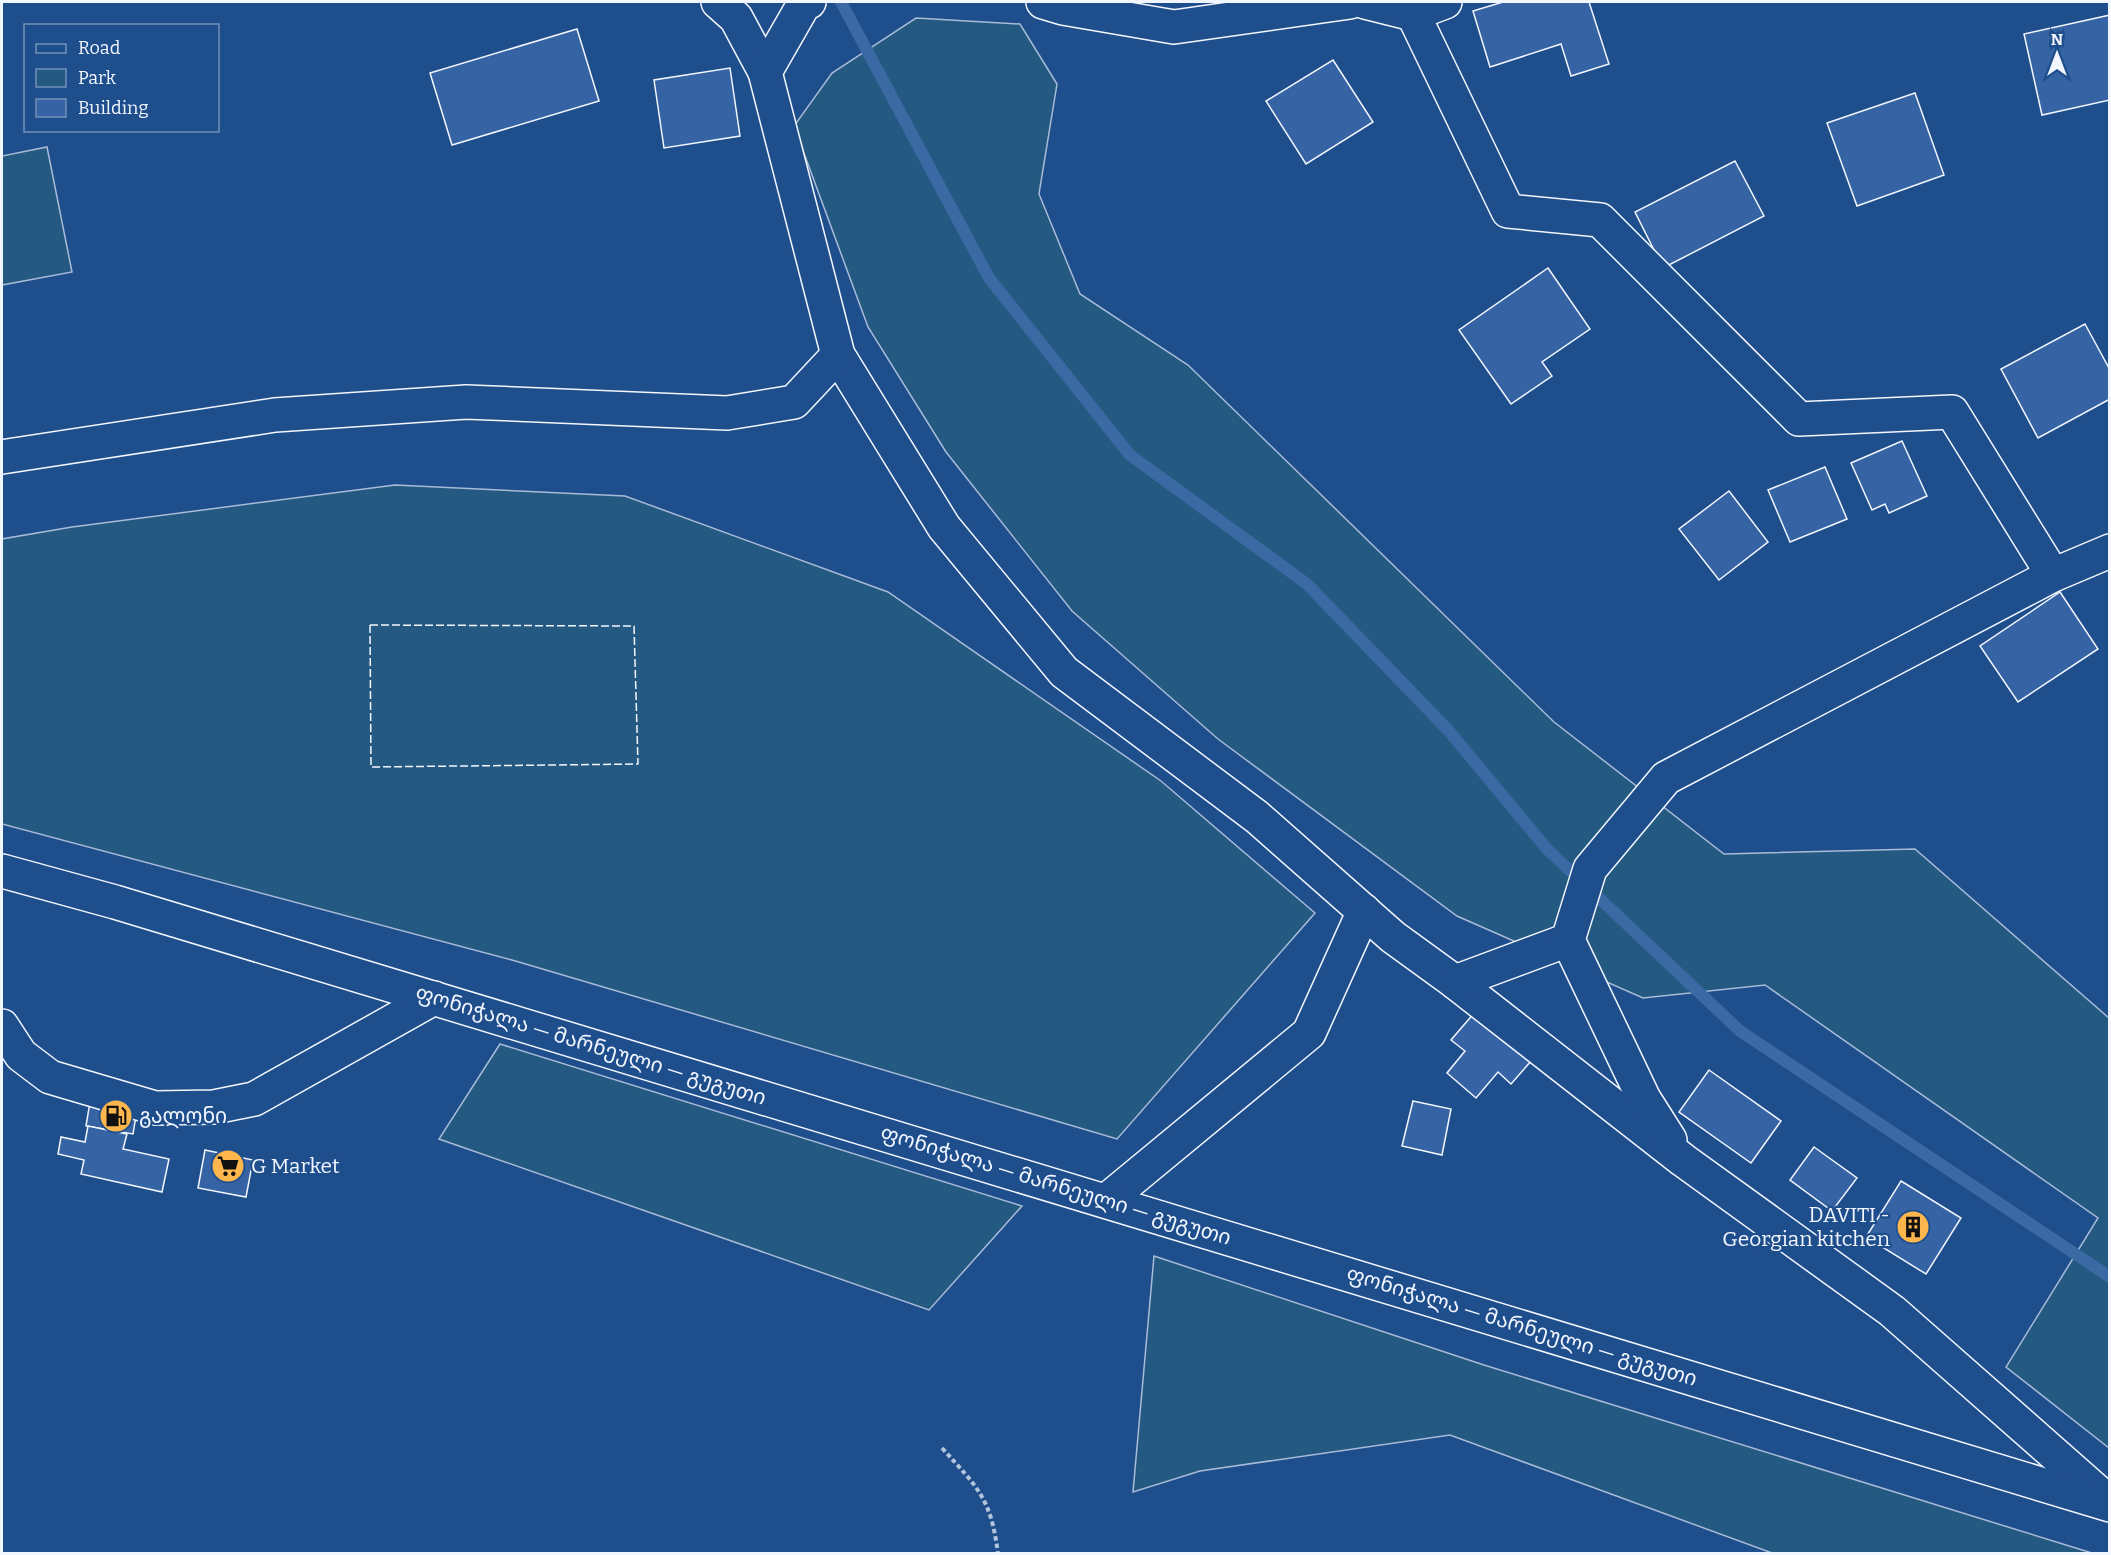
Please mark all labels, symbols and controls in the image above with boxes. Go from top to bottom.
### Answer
legend [24,24,219,132]
north arrow [2027,24,2087,84]
text: N [2051,30,2063,49]
text: Road [78,37,121,59]
text: Park [78,67,117,89]
text: Building [78,97,149,119]
street label: ფონიჭალა — მარნეული — გუგუთი [413,979,769,1111]
fuel station icon: გალონი [98,1098,134,1134]
place label: გალონი [139,1103,227,1129]
street label: ფონიჭალა — მარნეული — გუგუთი [878,1119,1234,1251]
supermarket icon: G Market [210,1148,246,1184]
place label: G Market [251,1153,340,1179]
place label: DAVITI - Georgian kitchen [1722,1202,1890,1252]
building icon: DAVITI - Georgian kitchen [1895,1209,1931,1245]
street label: ფონიჭალა — მარნეული — გუგუთი [1344,1260,1700,1392]

